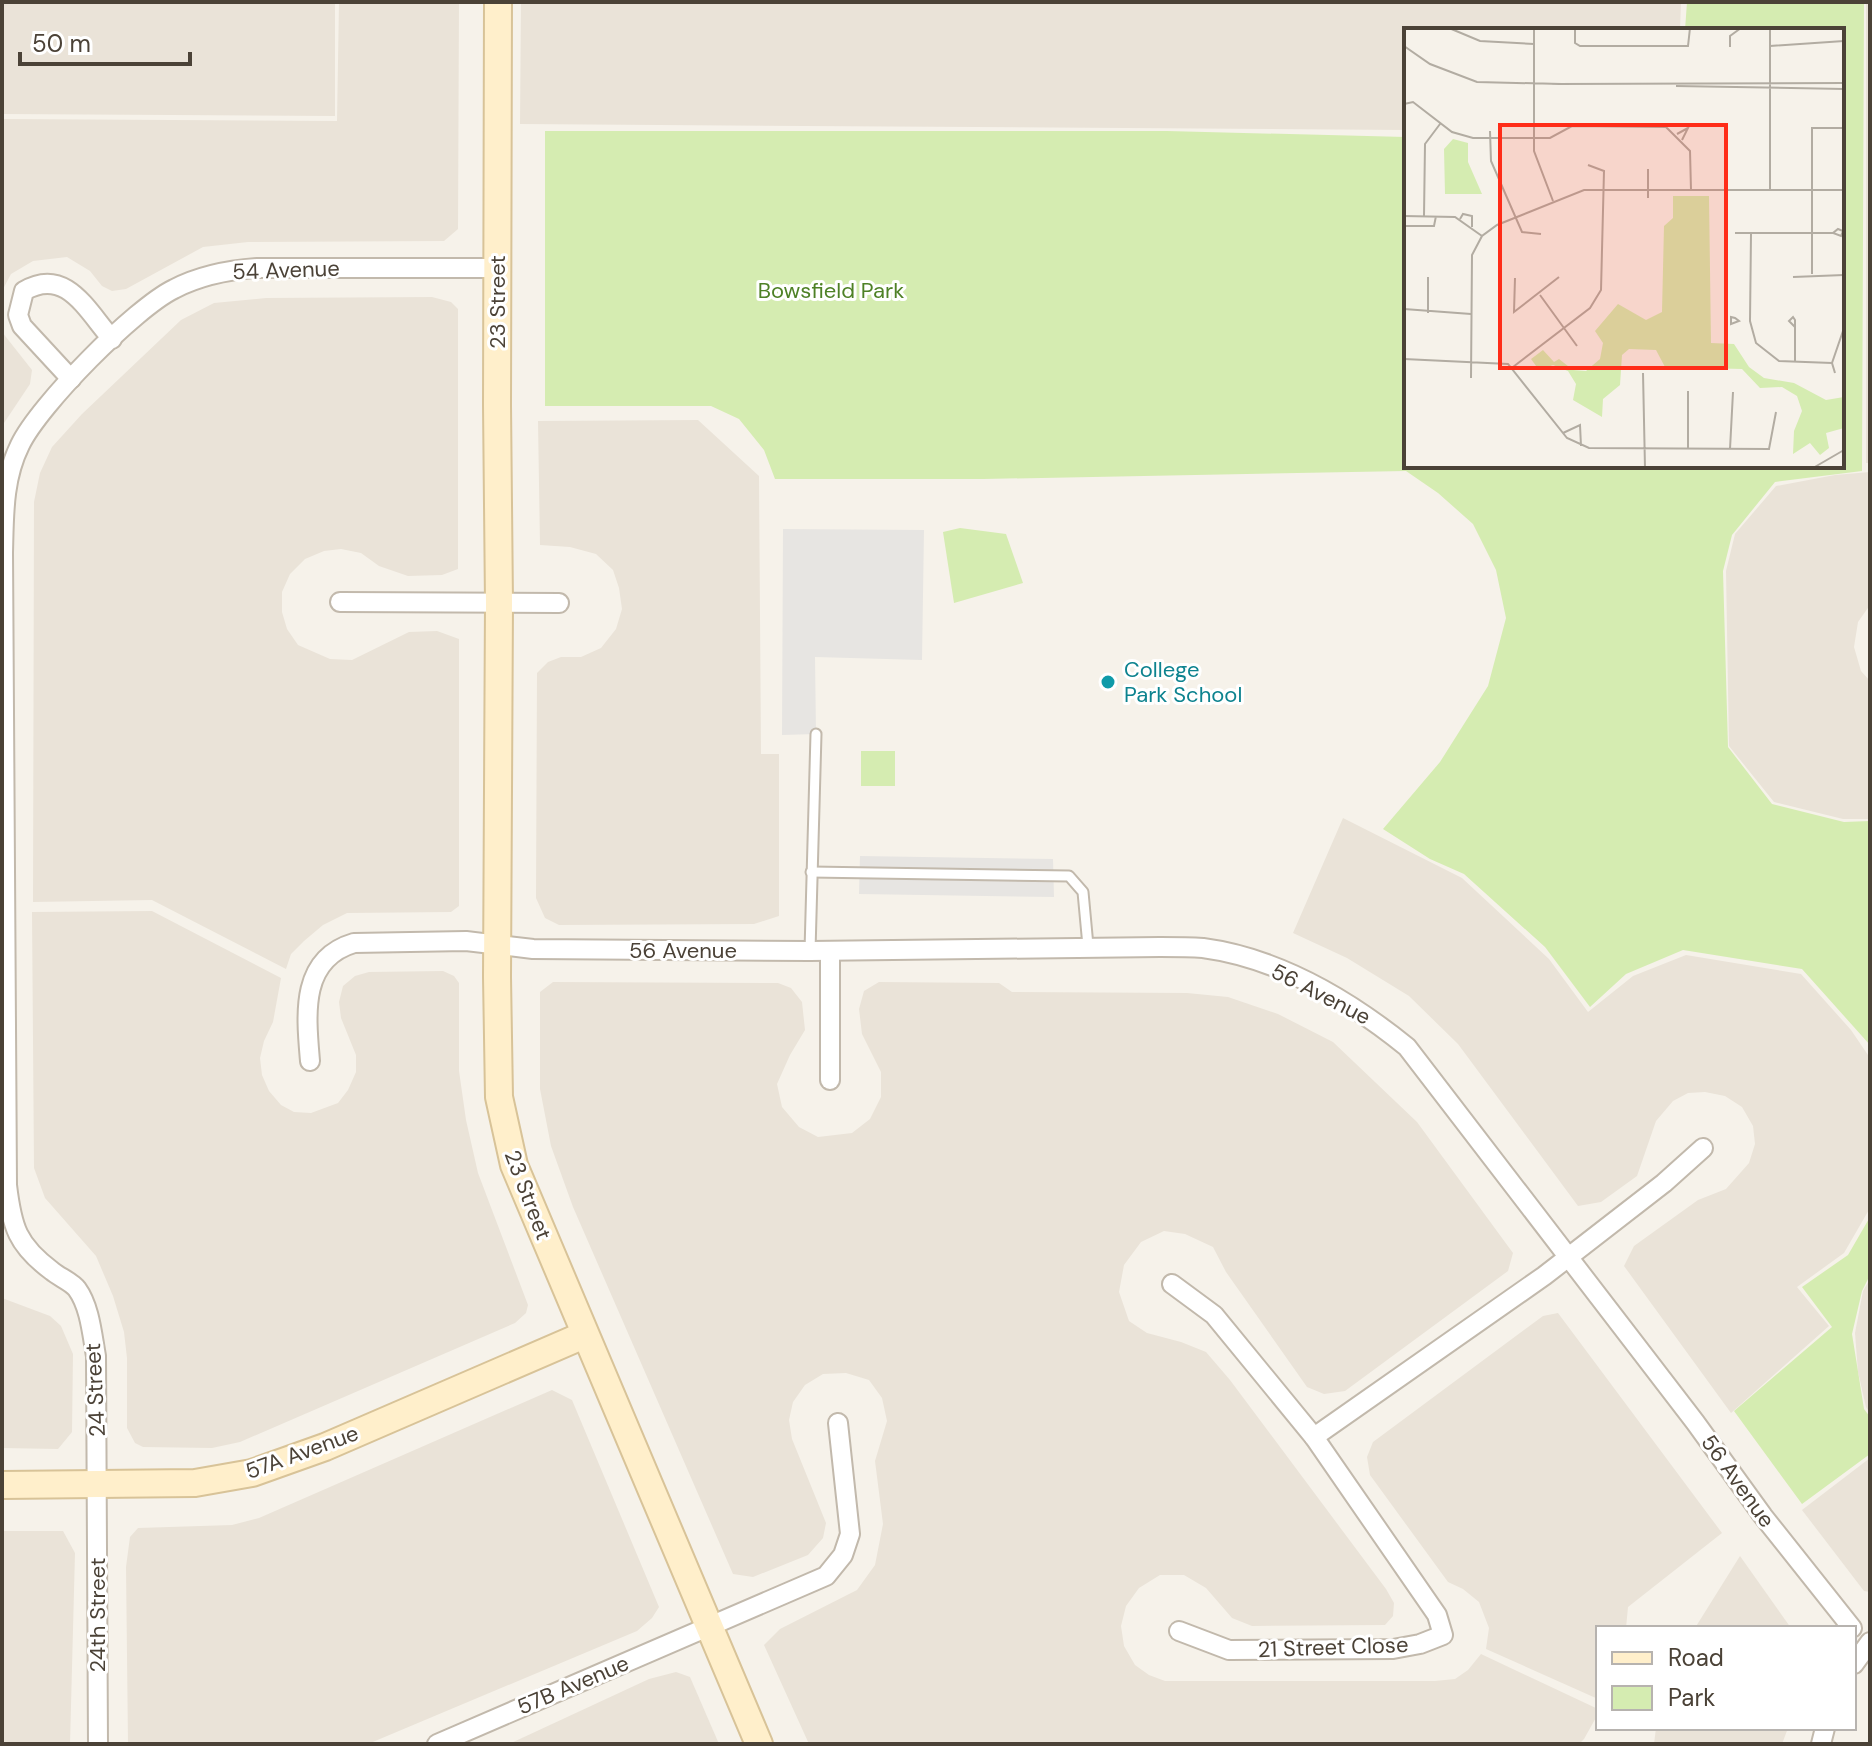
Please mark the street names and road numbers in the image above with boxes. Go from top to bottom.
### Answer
street label: 54 Avenue [232,254,340,286]
street label: 23 Street [483,255,512,349]
street label: 56 Avenue [629,936,737,965]
street label: 56 Avenue [1266,957,1376,1031]
street label: 23 Street [498,1146,558,1244]
street label: 24 Street [78,1342,112,1438]
street label: 57A Avenue [242,1418,362,1486]
street label: 56 Avenue [1695,1429,1781,1533]
street label: 24th Street [83,1557,112,1673]
street label: 21 Street Close [1257,1630,1409,1664]
street label: 57B Avenue [513,1648,633,1722]

